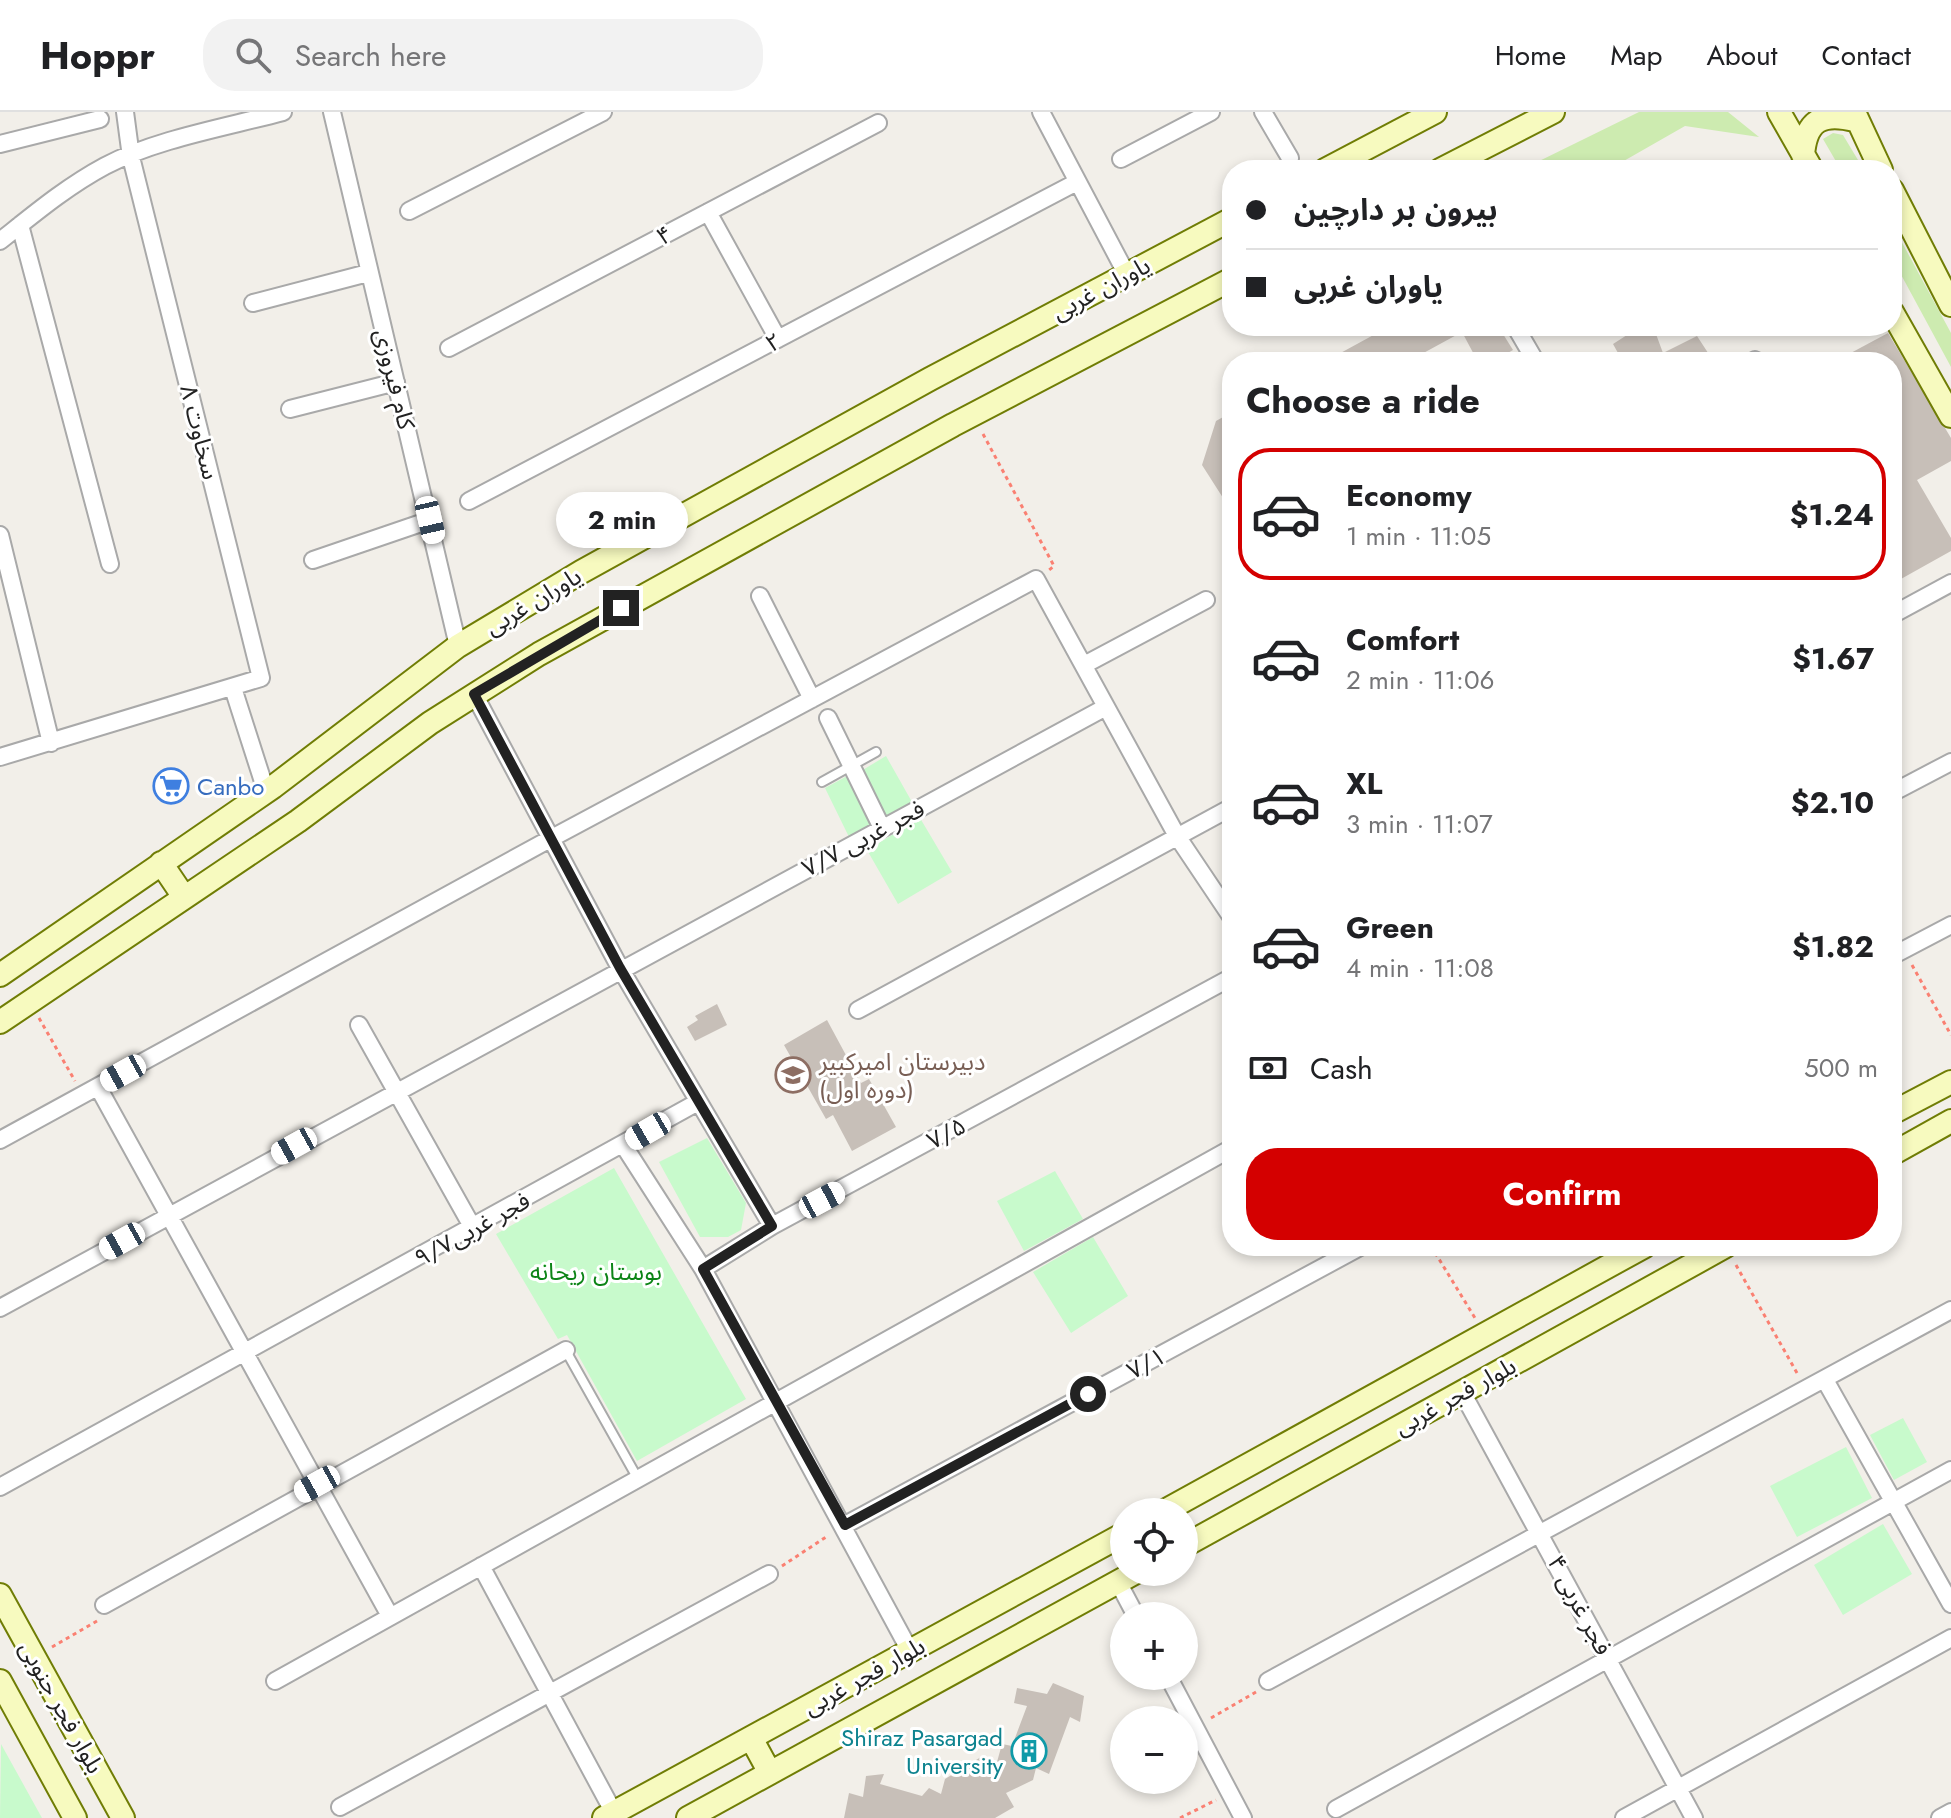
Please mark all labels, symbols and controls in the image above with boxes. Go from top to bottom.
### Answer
search box [203,19,763,91]
text: Hoppr [40,28,155,83]
icon: search [231,33,275,77]
text: Search here [295,34,447,77]
text: Home [1495,35,1566,76]
text: Map [1610,35,1662,76]
text: About [1706,35,1778,76]
text: Contact [1822,35,1911,76]
text: بیرون بر دارچین [1294,188,1498,231]
street label: ۴ [650,216,678,254]
street label: یاوران غربی [1045,247,1157,329]
text: یاوران غربی [1294,265,1443,308]
street label: ۲ [759,323,787,361]
street label: کام فیروزی [365,325,425,434]
text: Choose a ride [1246,374,1480,426]
street label: سخاوت ۸ [171,381,229,483]
text: Economy [1346,474,1472,517]
icon: car [1250,478,1322,550]
callout: 2 min [555,492,687,548]
text: $1.24 [1790,493,1874,536]
car [413,494,447,546]
text: 2 min [588,501,656,539]
text: 1 min · 11:05 [1346,517,1491,555]
street label: یاوران غربی [478,558,588,644]
route end [603,590,639,626]
text: Comfort [1346,618,1459,661]
icon: car [1250,622,1322,694]
text: $1.67 [1792,637,1874,680]
text: 2 min · 11:06 [1346,661,1494,699]
text: XL [1346,762,1382,805]
icon: car [1250,766,1322,838]
supermarket icon: Canbo [152,767,190,805]
place label: Canbo [197,769,264,804]
text: $2.10 [1791,781,1874,824]
street label: ۷/۷ فجر غربی [795,791,931,885]
text: 3 min · 11:07 [1346,805,1493,843]
text: Green [1346,906,1434,949]
icon: car [1250,910,1322,982]
text: $1.82 [1792,925,1874,968]
text: 4 min · 11:08 [1346,949,1494,987]
place label: دبیرستان امیرکبیر (دوره اول) [818,1044,985,1107]
icon: cash [1246,1046,1290,1090]
text: Cash [1310,1047,1373,1090]
text: 500 m [1804,1049,1878,1087]
car [96,1051,150,1095]
school or university icon: دبیرستان امیرکبیر (دوره اول) [774,1056,812,1094]
street label: ۷/۵ [920,1108,972,1158]
car [621,1109,675,1153]
car [267,1124,321,1168]
button: Confirm [1246,1148,1878,1240]
car [795,1178,849,1222]
street label: فجر غربی۹/۷ [408,1183,536,1275]
car [95,1219,149,1263]
park label: بوستان ریحانه [530,1254,662,1289]
street label: ۷/۱ [1120,1338,1172,1388]
street label: بلوار فجر غربی [1388,1348,1522,1444]
route start [1070,1376,1106,1412]
car [290,1462,344,1506]
map controls [1110,1498,1198,1794]
button: locate [1110,1498,1198,1586]
street label: ۴ فجر غربی [1539,1549,1621,1661]
button: + [1110,1602,1198,1690]
street label: بلوار فجر غربی [797,1628,931,1724]
street label: بلوار فجر جنوبی [11,1634,113,1780]
button: − [1110,1706,1198,1794]
place label: Shiraz Pasargad University [841,1720,1003,1783]
building icon: Shiraz Pasargad University [1010,1732,1048,1770]

